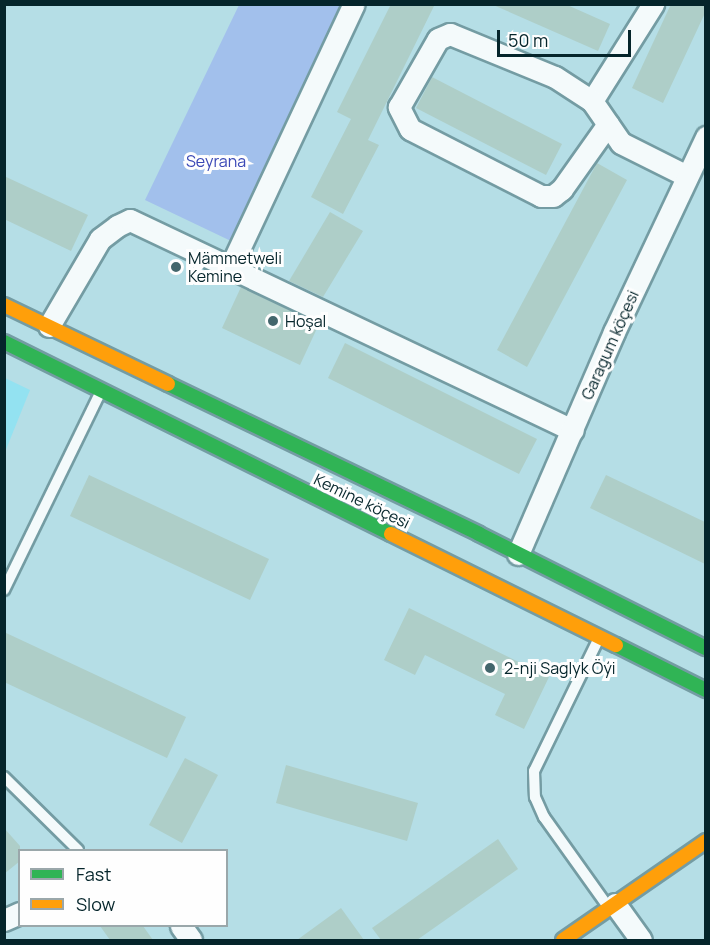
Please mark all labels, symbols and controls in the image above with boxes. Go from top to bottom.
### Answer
scale bar [500,18,634,56]
text: 50 m [508,28,548,52]
park label: Seyrana [186,151,246,171]
place label: Mämmetweli Kemine [188,248,282,286]
marker: Mämmetweli Kemine [169,260,183,274]
street label: Garagum köçesi [577,287,643,403]
place label: Hoşal [285,311,326,331]
marker: Hoşal [266,314,280,328]
street label: Kemine köçesi [311,469,413,533]
place label: 2-nji Saglyk Öýi [504,658,616,678]
marker: 2-nji Saglyk Öýi [481,659,499,677]
legend [18,849,228,927]
text: Fast [76,862,111,886]
text: Slow [76,892,115,916]

